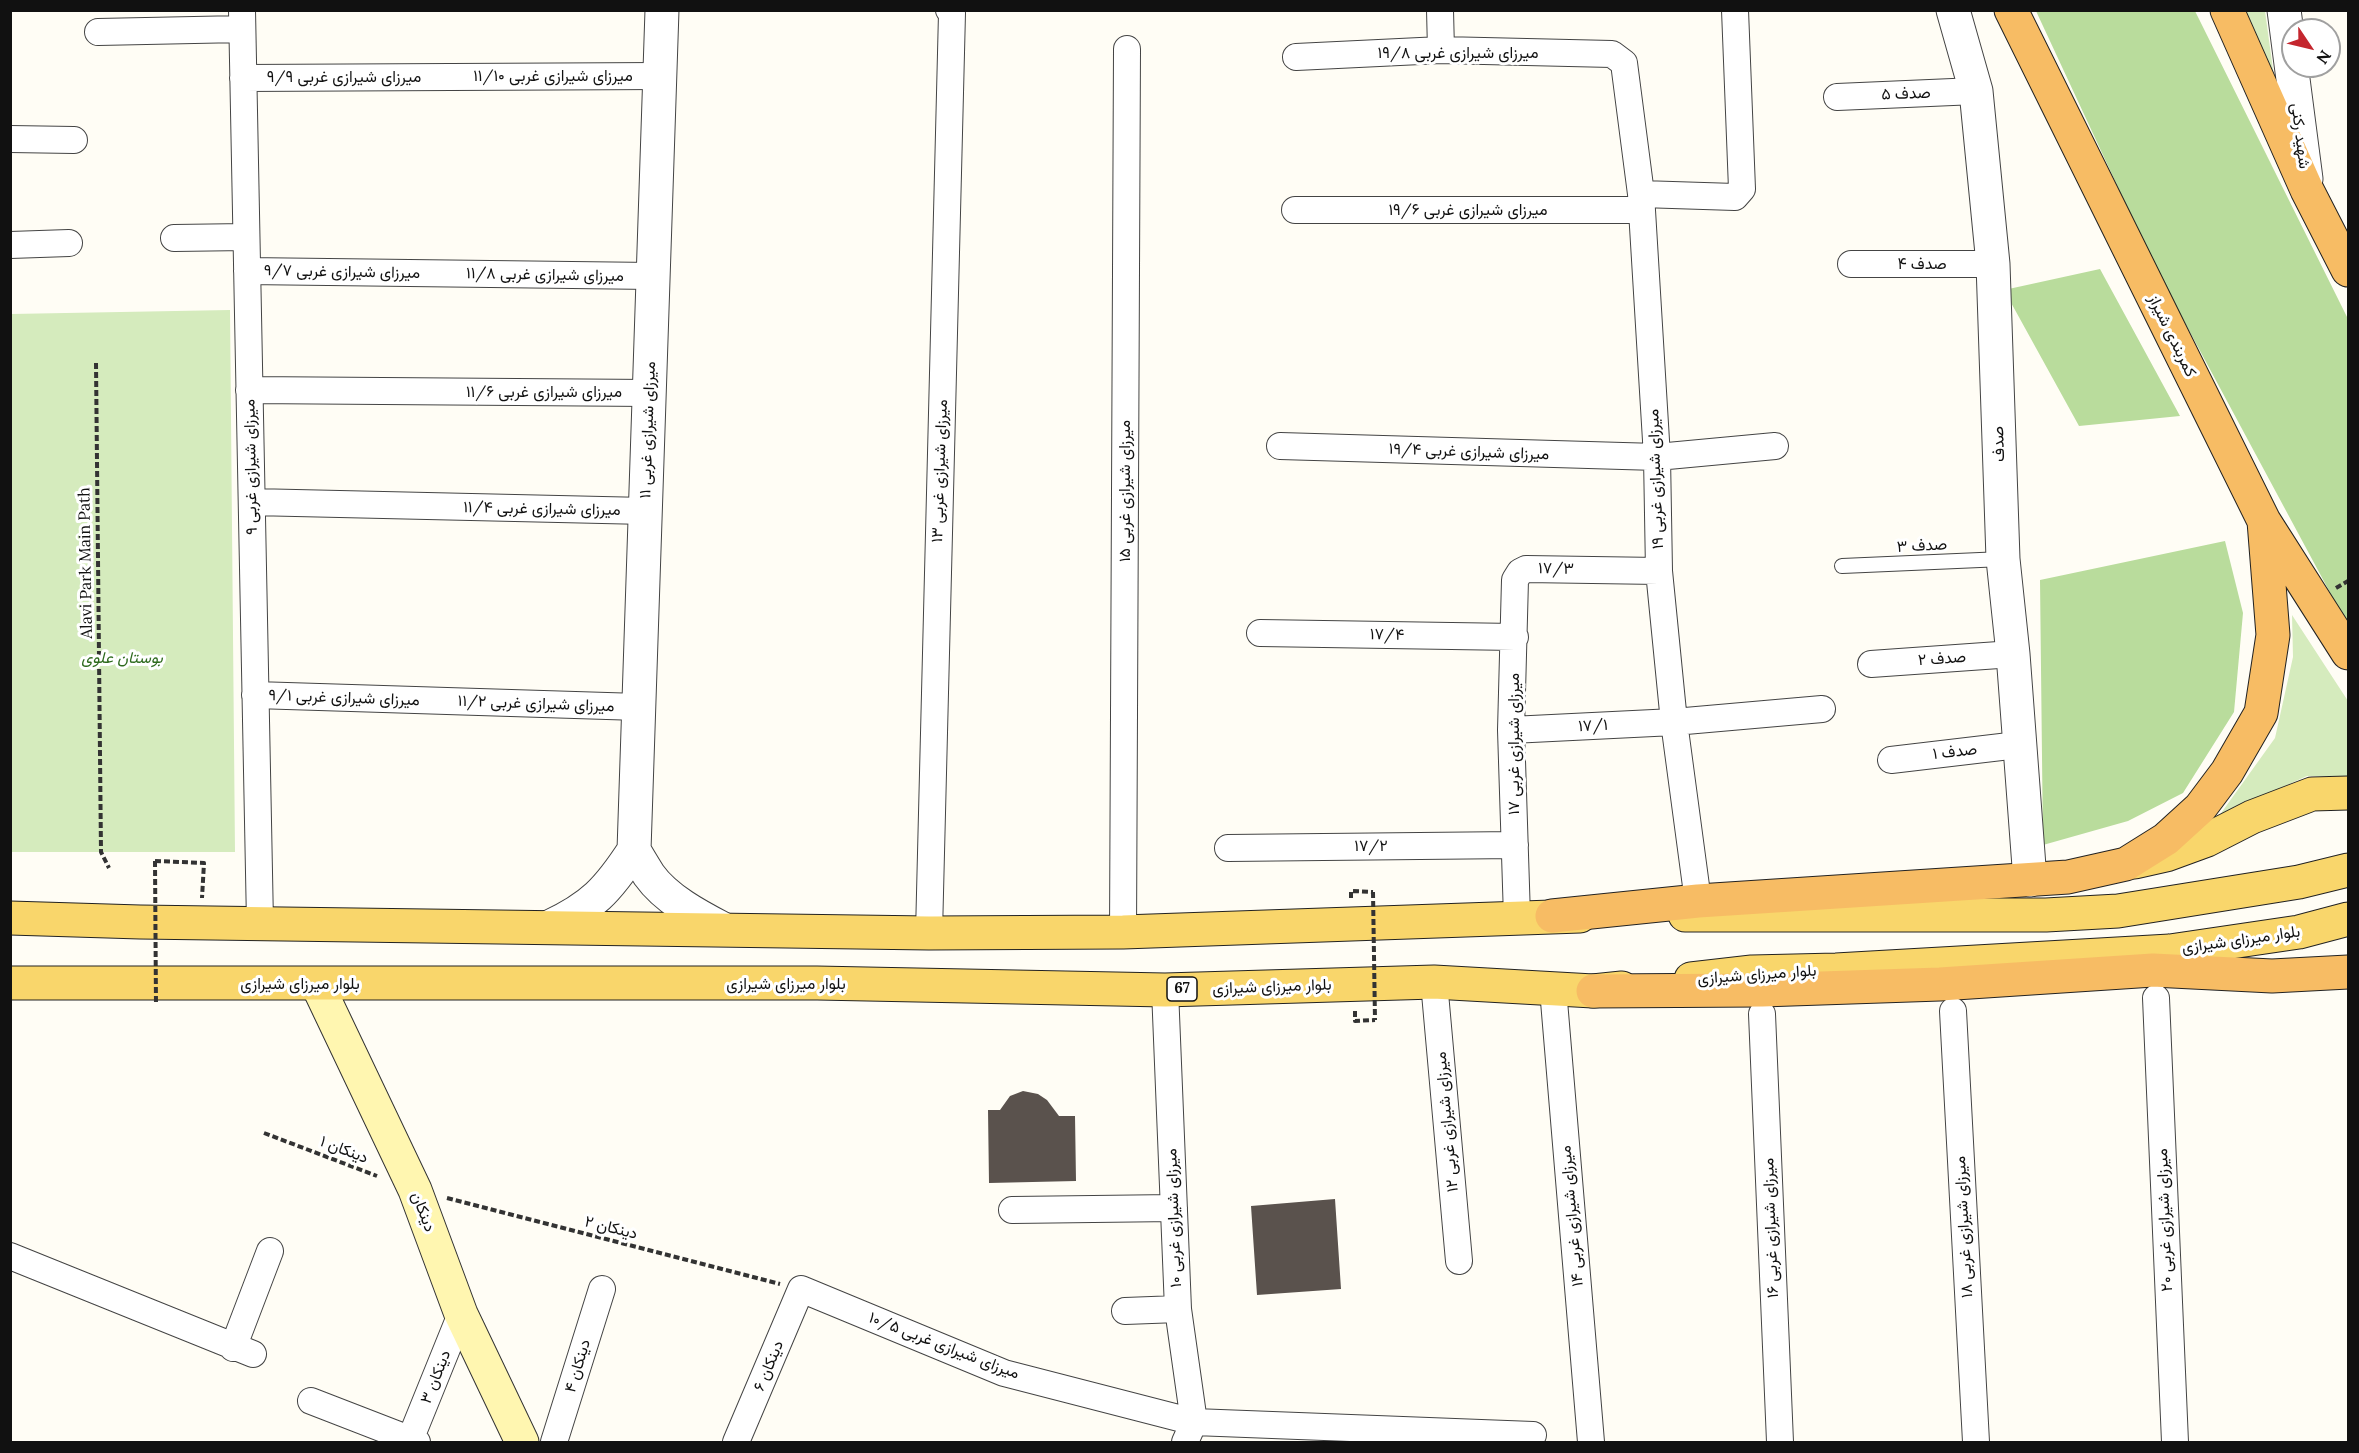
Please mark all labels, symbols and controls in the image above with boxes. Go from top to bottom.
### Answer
north arrow [2281,18,2341,78]
street label: ۱۹/۸ میرزای شیرازی غربی [1378,43,1538,63]
text: N [2312,46,2336,68]
street label: میرزای شیرازی غربی ۱۱/۱۰ [473,66,633,86]
street label: میرزای شیرازی غربی ۹/۹ [267,67,421,87]
street label: ۵ صدف [1881,84,1931,104]
street label: شهید رکنی [2286,102,2314,170]
street label: ۱۹/۶ میرزای شیرازی غربی [1388,200,1548,220]
street label: ۴ صدف [1897,254,1947,274]
street label: میرزای شیرازی غربی ۹/۷ [264,261,420,283]
street label: میرزای شیرازی غربی ۱۱/۸ [466,264,624,286]
street label: کمربندی شیراز [2144,292,2200,380]
street label: میرزای شیرازی غربی ۱۱ [636,361,660,499]
street label: میرزای شیرازی غربی ۱۱/۶ [466,382,622,402]
street label: میرزای شیرازی غربی ۹ [240,399,262,535]
street label: ۱۳ میرزای شیرازی غربی [928,399,952,543]
street label: ۱۹ میرزای شیرازی غربی [1644,409,1668,549]
street label: ۱۵ میرزای شیرازی غربی [1115,420,1135,562]
street label: صدف [1989,426,2009,462]
street label: ۱۹/۴ میرزای شیرازی غربی [1388,440,1550,464]
street label: Alavi Park Main Path [75,487,97,639]
street label: میرزای شیرازی غربی ۱۱/۴ [463,498,621,520]
street label: صدف ۳ [1896,535,1948,557]
street label: ۱۷/۳ [1538,559,1574,579]
street label: ۱۷/۴ [1370,625,1404,645]
park label: بوستان علوی [81,648,163,668]
street label: ۲ صدف [1917,648,1967,670]
street label: ۱۷ میرزای شیرازی غربی [1504,673,1524,815]
street label: میرزای شیرازی غربی ۹/۱ [268,686,420,710]
street label: میرزای شیرازی غربی ۱۱/۲ [457,692,615,716]
street label: ۱۷/۱ [1578,716,1608,736]
street label: ۱ صدف [1932,740,1978,764]
street label: ۱۷/۲ [1354,836,1388,856]
street label: بلوار میرزای شیرازی [2181,922,2301,958]
street label: بلوار میرزای شیرازی [1697,961,1817,989]
street label: بلوار میرزای شیرازی [240,974,360,994]
street label: بلوار میرزای شیرازی [726,974,846,994]
street label: بلوار میرزای شیرازی [1212,975,1332,999]
road number: 67 [1167,977,1197,1001]
street label: ۱۲ میرزای شیرازی غربی [1431,1051,1463,1193]
street label: ۱ دینکان [317,1132,371,1168]
street label: ۱۴ میرزای شیرازی غربی [1556,1145,1588,1287]
street label: ۱۰ میرزای شیرازی غربی [1162,1148,1186,1288]
street label: ۲۰ میرزای شیرازی غربی [2153,1148,2177,1292]
street label: ۱۸ میرزای شیرازی غربی [1951,1156,1977,1298]
street label: ۱۶ میرزای شیرازی غربی [1759,1157,1783,1299]
street label: دینکان [407,1189,439,1235]
street label: دینکان ۲ [583,1212,639,1244]
street label: ۱۰/۵ میرزای شیرازی غربی [866,1308,1022,1384]
street label: دینکان ۴ [561,1337,595,1395]
street label: دینکان ۶ [750,1338,788,1394]
street label: ۳ دینکان [417,1347,455,1407]

